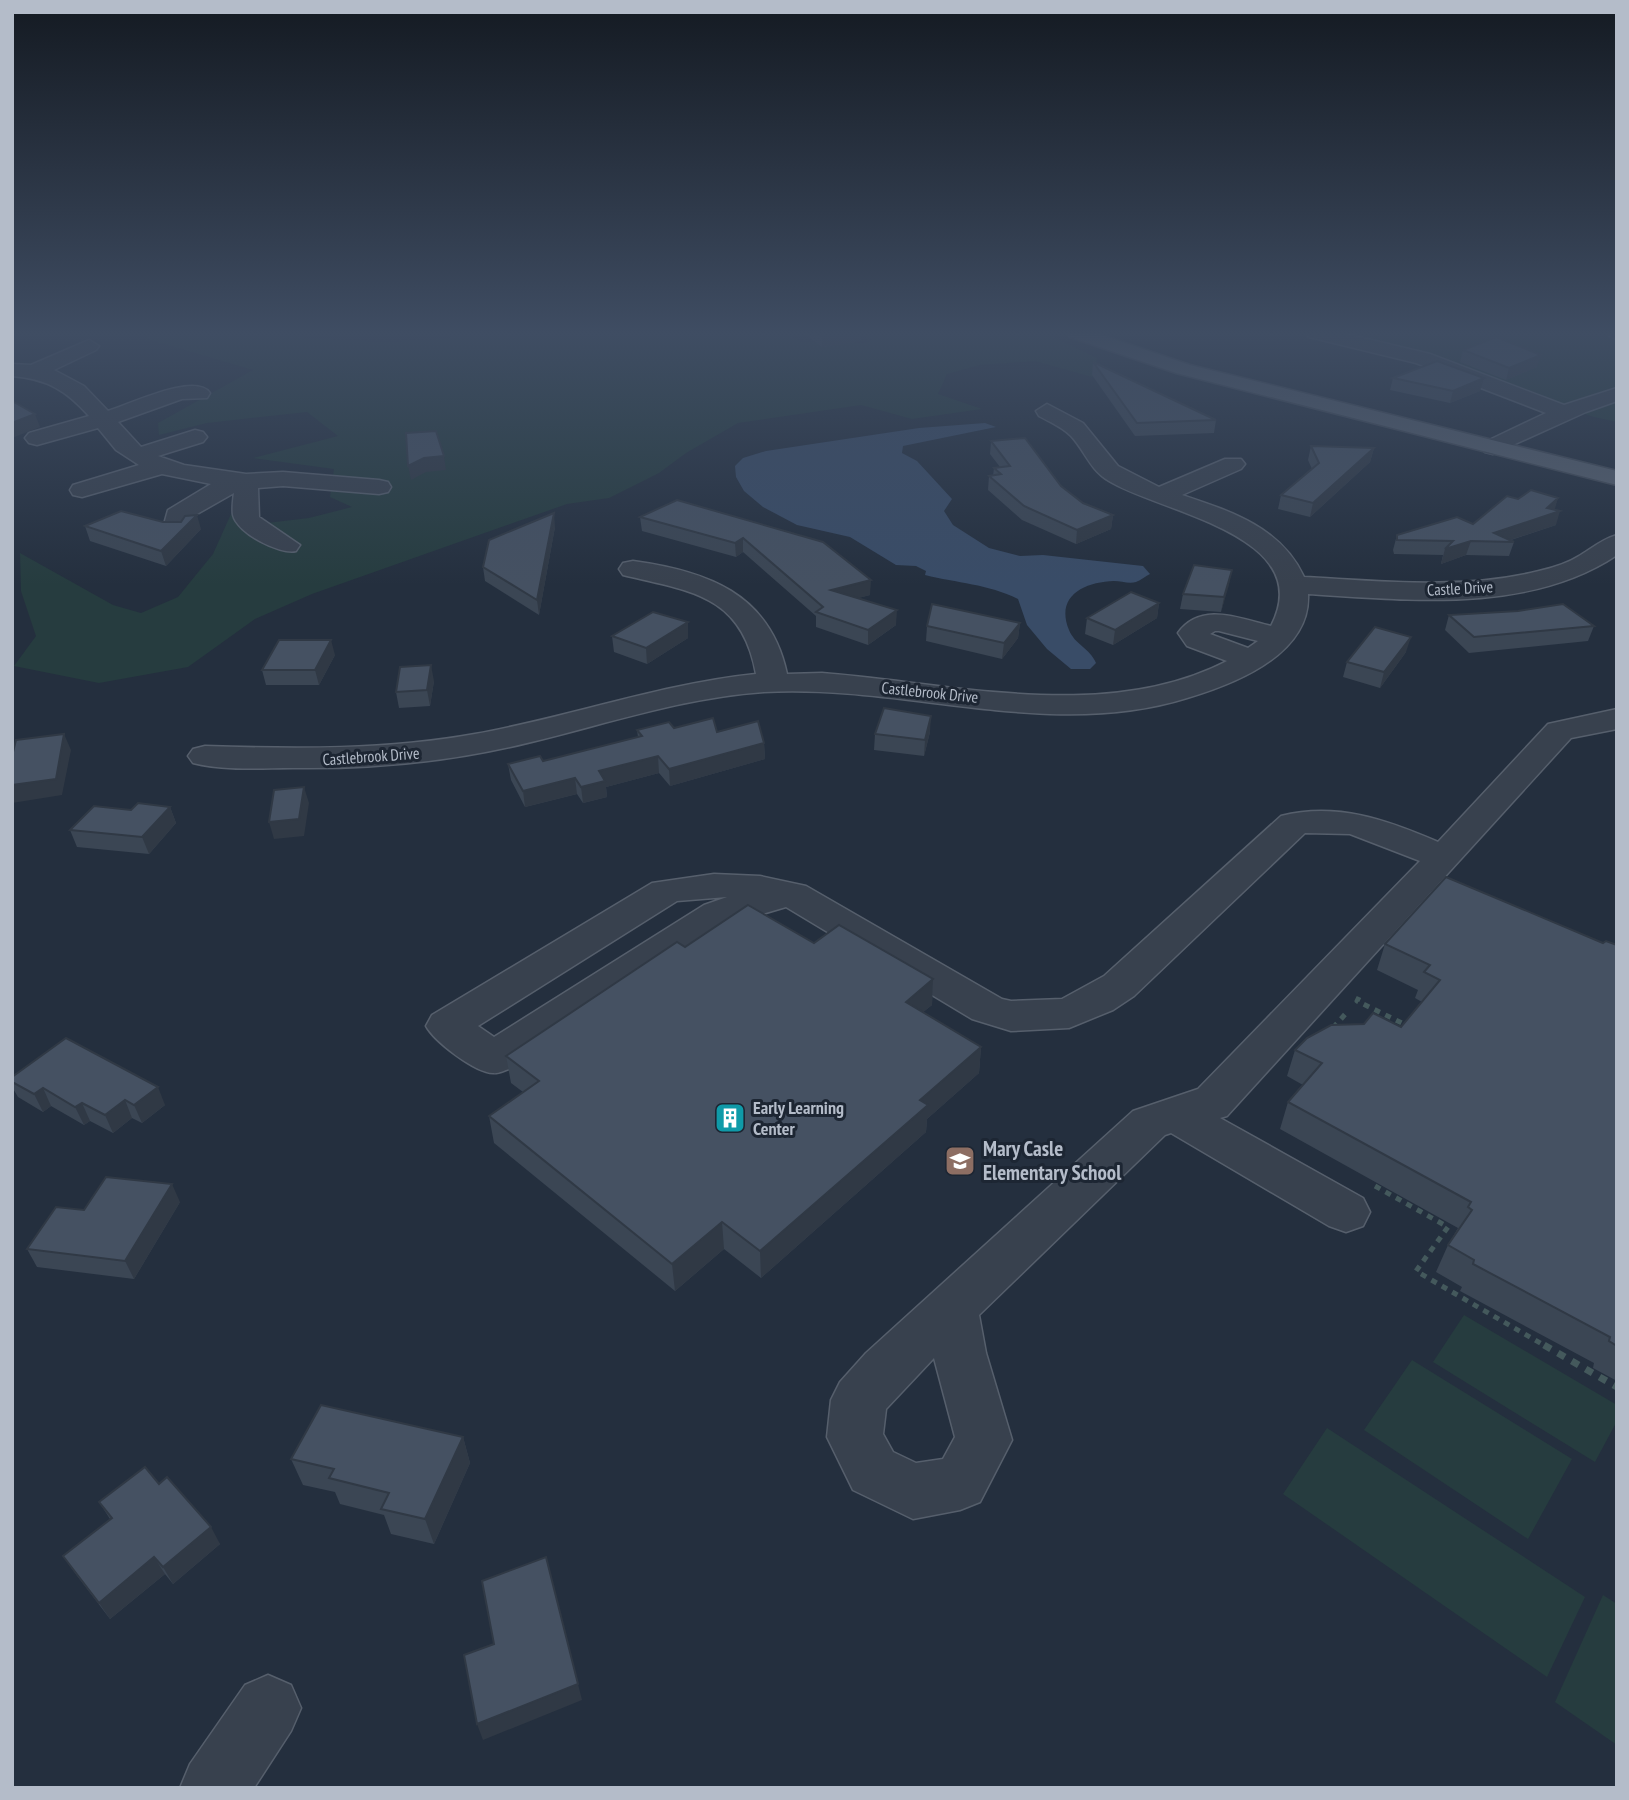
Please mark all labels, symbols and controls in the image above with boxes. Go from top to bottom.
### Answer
street label: Castle Drive [1426,576,1494,600]
street label: Castlebrook Drive [881,677,979,707]
street label: Castlebrook Drive [322,743,420,769]
place label: Early Learning Center [753,1096,844,1140]
building icon: Early Learning Center [713,1101,747,1135]
place label: Mary Casle Elementary School [983,1135,1122,1186]
school or university icon: Mary Casle Elementary School [943,1144,977,1178]

